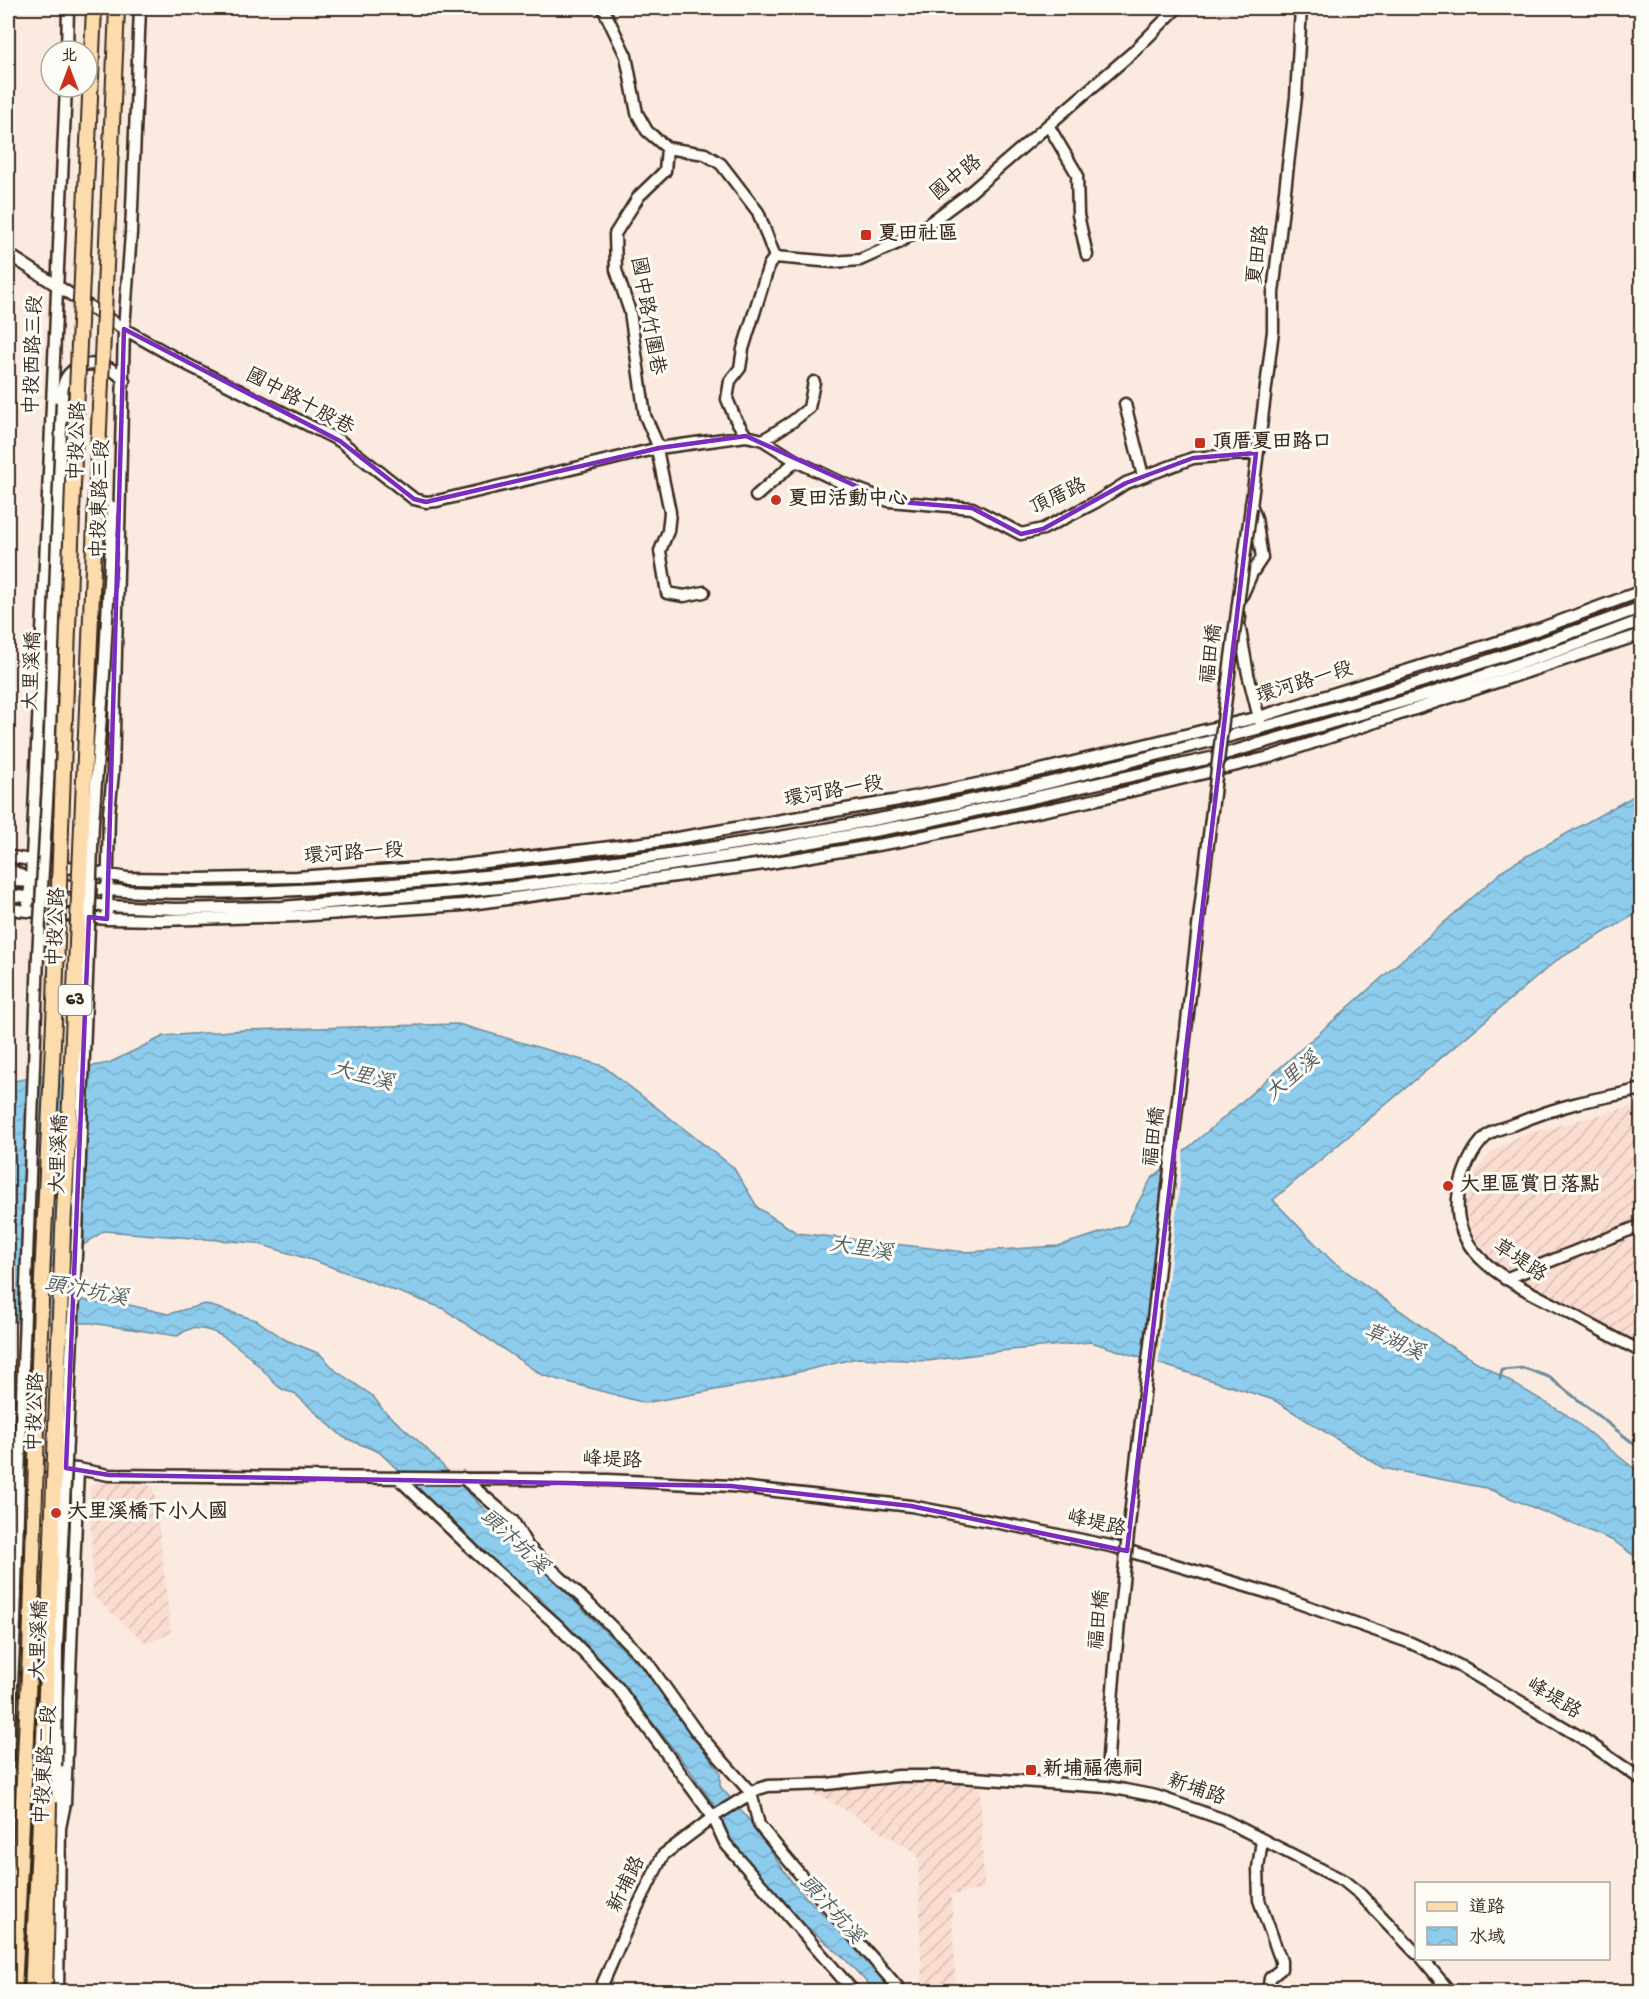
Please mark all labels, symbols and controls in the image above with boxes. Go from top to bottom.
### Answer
north arrow [39,39,99,99]
text: 北 [61,47,77,67]
street label: 國中路 [925,149,988,207]
place label: 夏田社區 [878,223,958,247]
street label: 夏田路 [1243,223,1275,286]
marker: 夏田社區 [859,228,873,242]
street label: 國中路竹圍巷 [624,255,670,378]
street label: 中投西路三段 [19,295,49,415]
street label: 國中路十股巷 [241,363,359,442]
street label: 中投公路 [64,400,92,481]
place label: 頂厝夏田路口 [1212,430,1332,455]
marker: 頂厝夏田路口 [1193,436,1207,450]
street label: 中投東路三段 [86,439,116,559]
street label: 頂厝路 [1026,473,1092,521]
place label: 夏田活動中心 [788,487,908,512]
marker: 夏田活動中心 [769,493,783,507]
street label: 福田橋 [1197,623,1228,685]
street label: 大里溪橋 [19,631,47,711]
street label: 環河路一段 [1253,656,1356,710]
street label: 環河路一段 [782,771,885,813]
street label: 環河路一段 [303,838,405,870]
street label: 中投公路 [43,886,71,967]
road number: 63 [58,985,92,1015]
water label: 大里溪 [1261,1047,1327,1108]
water label: 大里溪 [328,1057,397,1098]
street label: 福田橋 [1140,1106,1171,1168]
street label: 大里溪橋 [46,1114,74,1194]
place label: 大里區賞日落點 [1460,1173,1600,1198]
marker: 大里區賞日落點 [1441,1179,1455,1193]
water label: 大里溪 [828,1233,895,1268]
street label: 草堤路 [1488,1234,1552,1289]
water label: 頭汴坑溪 [42,1272,131,1313]
water label: 草湖溪 [1359,1318,1429,1368]
street label: 中投公路 [22,1371,50,1452]
street label: 峰堤路 [582,1447,643,1475]
place label: 大里溪橋下小人國 [68,1500,228,1525]
water label: 頭汴坑溪 [474,1504,554,1581]
street label: 峰堤路 [1064,1505,1129,1543]
marker: 大里溪橋下小人國 [49,1506,63,1520]
street label: 福田橋 [1085,1589,1116,1651]
street label: 大里溪橋 [26,1600,54,1680]
street label: 峰堤路 [1521,1673,1587,1726]
street label: 中投東路二段 [29,1704,63,1826]
place label: 新埔福德祠 [1043,1757,1143,1782]
marker: 新埔福德祠 [1024,1763,1038,1777]
street label: 新埔路 [1164,1768,1230,1812]
street label: 新埔路 [603,1851,652,1917]
water label: 頭汴坑溪 [793,1871,869,1951]
legend [1415,1882,1610,1960]
text: 道路 [1469,1897,1505,1919]
text: 水域 [1469,1927,1505,1949]

